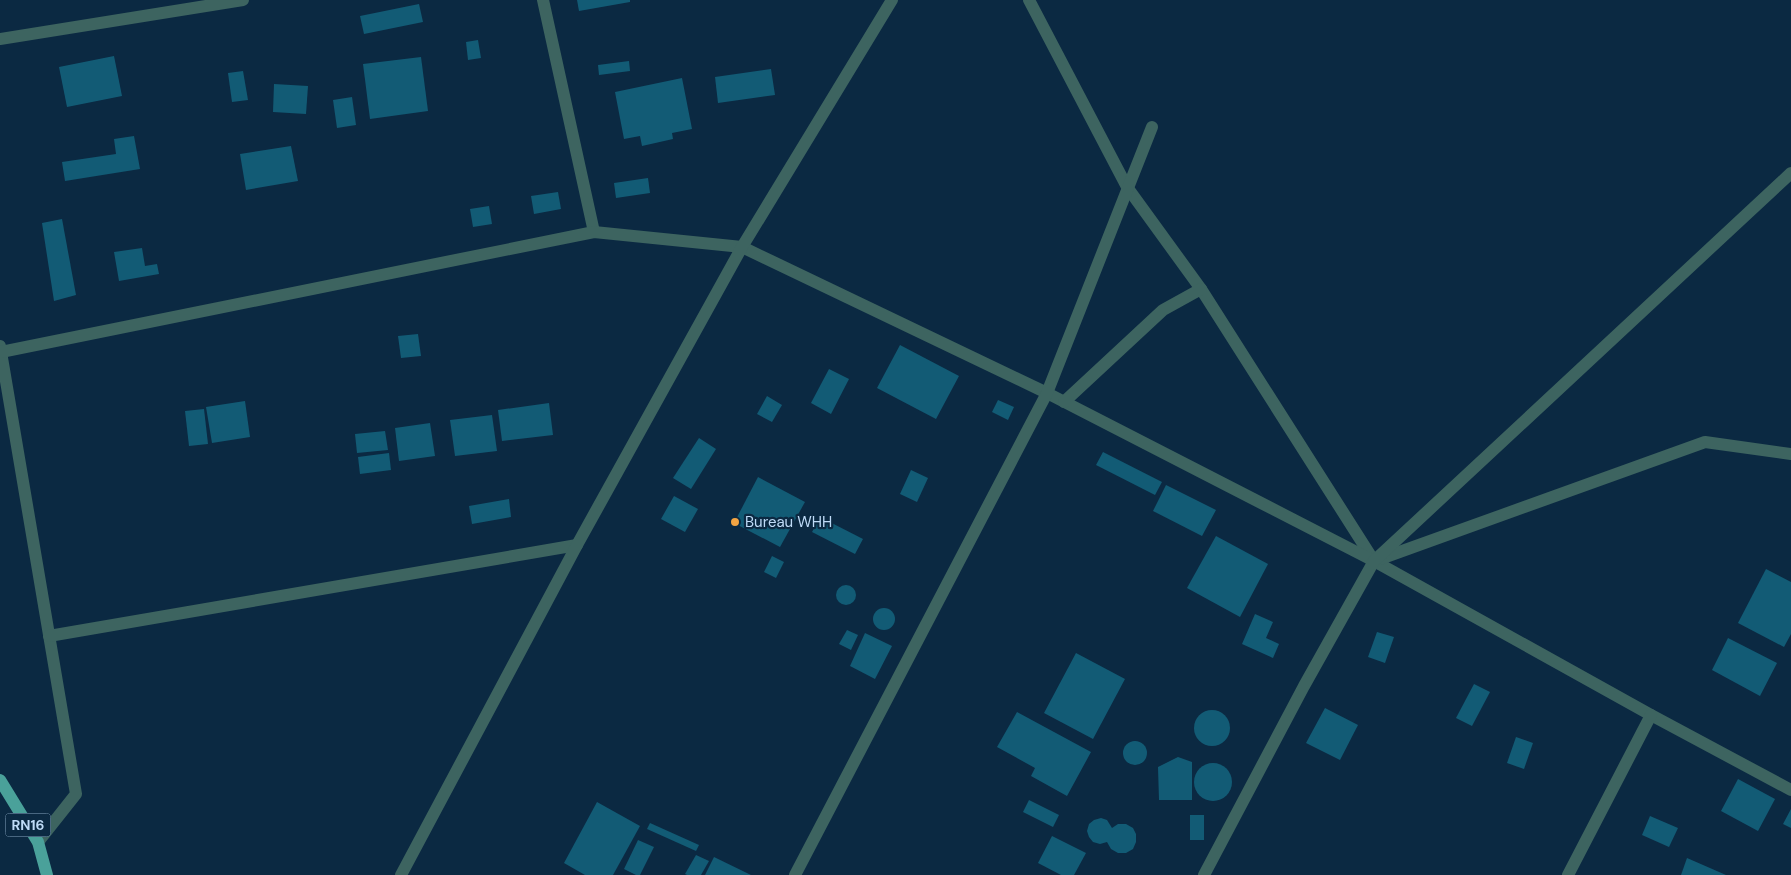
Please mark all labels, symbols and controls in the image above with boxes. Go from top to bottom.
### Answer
place label: Bureau WHH [745,512,832,532]
marker: Bureau WHH [729,516,741,528]
road number: RN16 [5,814,50,836]

